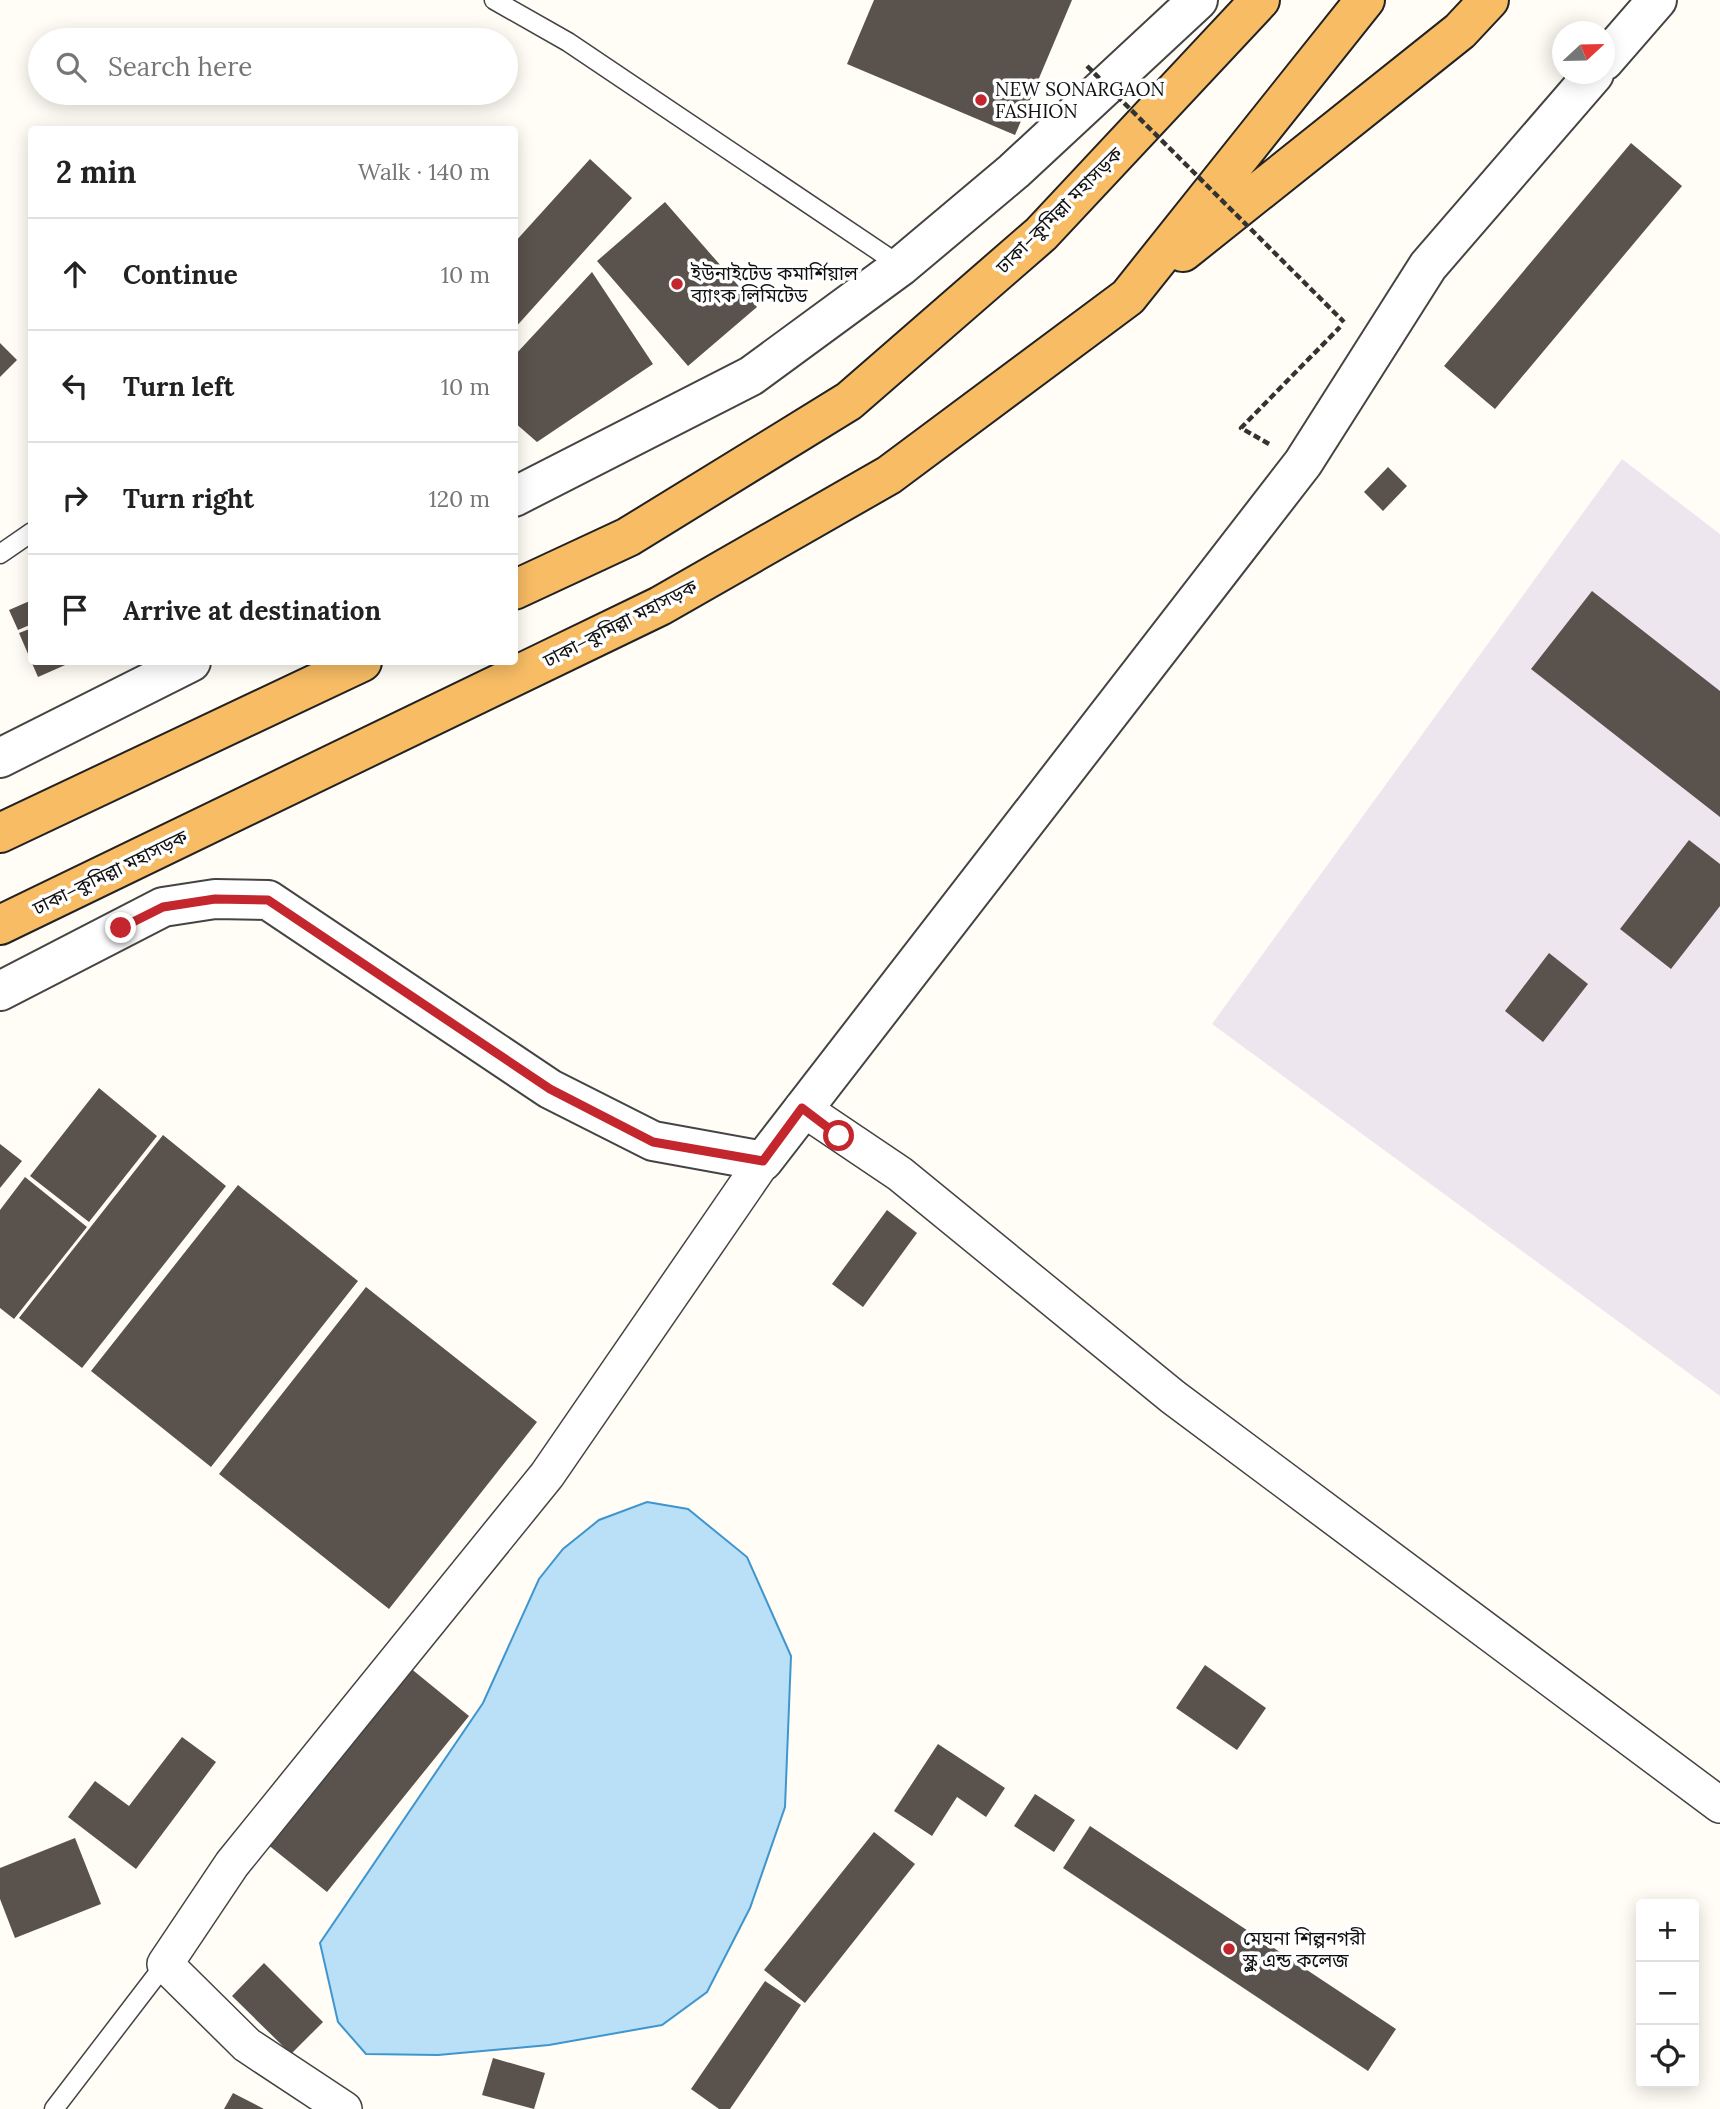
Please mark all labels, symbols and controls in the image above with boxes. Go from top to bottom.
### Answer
north arrow [1552,21,1615,84]
search box [28,28,518,105]
icon: search [52,48,90,86]
text: Search here [108,50,252,83]
place label: NEW SONARGAON FASHION [995,77,1165,123]
marker: NEW SONARGAON FASHION [973,92,989,108]
street label: ঢাকা–কুমিল্লা মহাসড়ক [990,141,1128,279]
text: 2 min [56,153,136,191]
text: Walk · 140 m [358,157,490,186]
icon: ahead [56,255,94,293]
text: Continue [123,258,238,291]
text: 10 m [441,260,490,289]
place label: ইউনাইটেড কমার্শিয়াল ব্যাংক লিমিটেড [690,261,859,307]
marker: ইউনাইটেড কমার্শিয়াল ব্যাংক লিমিটেড [669,276,685,292]
icon: left [56,367,94,405]
text: Turn left [123,370,234,403]
text: 10 m [441,372,490,401]
icon: right [56,479,94,517]
text: Turn right [123,482,254,515]
text: 120 m [428,484,490,513]
street label: ঢাকা–কুমিল্লা মহাসড়ক [538,574,701,673]
icon: arrive [56,591,94,629]
text: Arrive at destination [123,594,381,627]
street label: ঢাকা–কুমিল্লা মহাসড়ক [28,824,192,920]
route end [105,912,136,943]
route start [823,1120,854,1151]
map controls [1636,1899,1699,2088]
button: + [1636,1899,1699,1962]
place label: মেঘনা শিল্পনগরী স্কুল এন্ড কলেজ [1242,1926,1366,1973]
marker: মেঘনা শিল্পনগরী স্কুল এন্ড কলেজ [1221,1941,1237,1957]
button: − [1636,1962,1699,2025]
button: locate [1636,2025,1699,2088]

